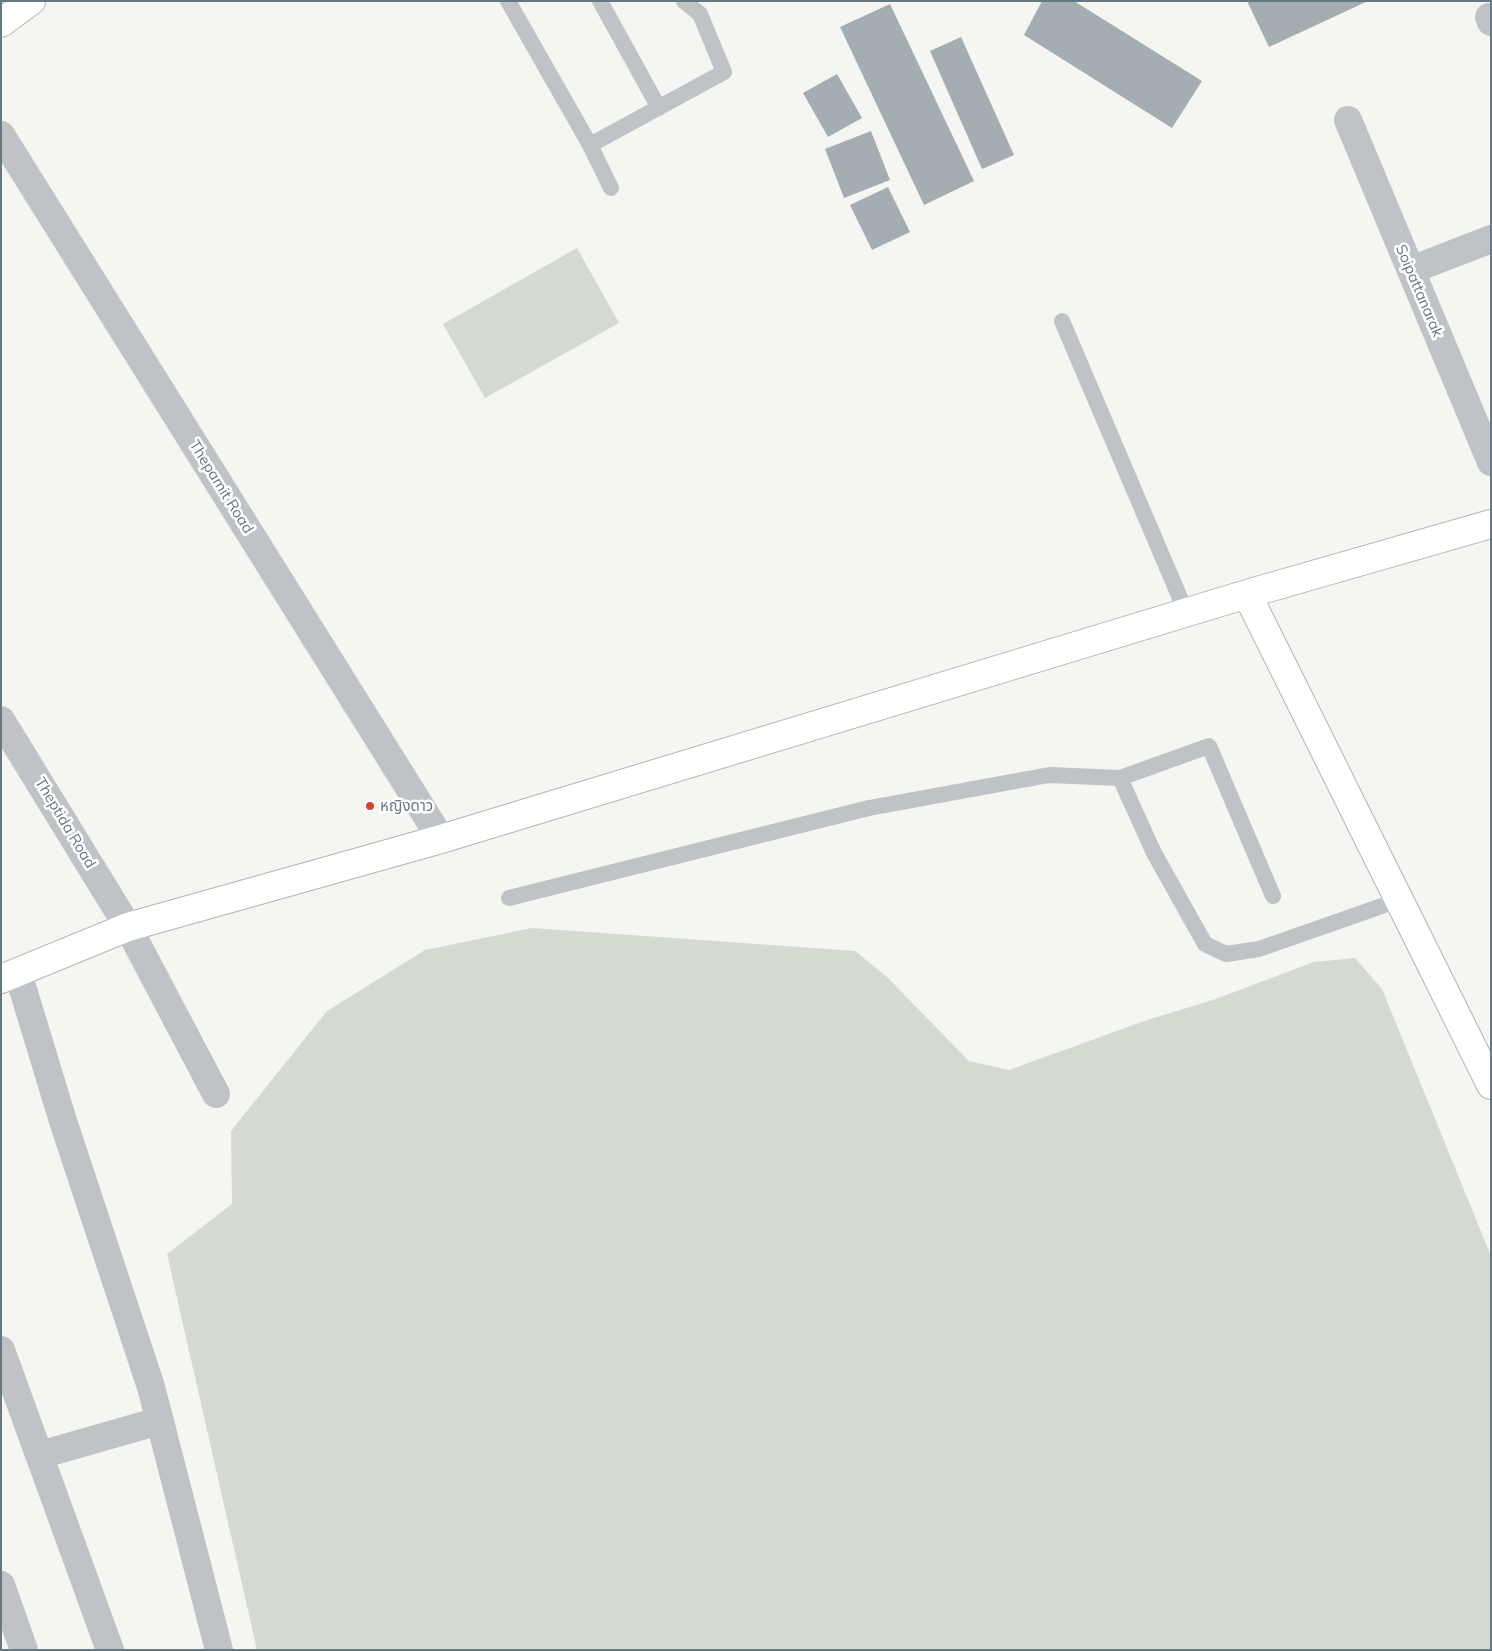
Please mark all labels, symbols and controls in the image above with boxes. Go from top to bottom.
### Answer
street label: Soipattanarak [1391,242,1447,340]
street label: Thepamit Road [185,437,257,537]
street label: Theptida Road [31,774,99,872]
place label: หญิงดาว [380,797,433,815]
marker: หญิงดาว [364,800,376,812]

